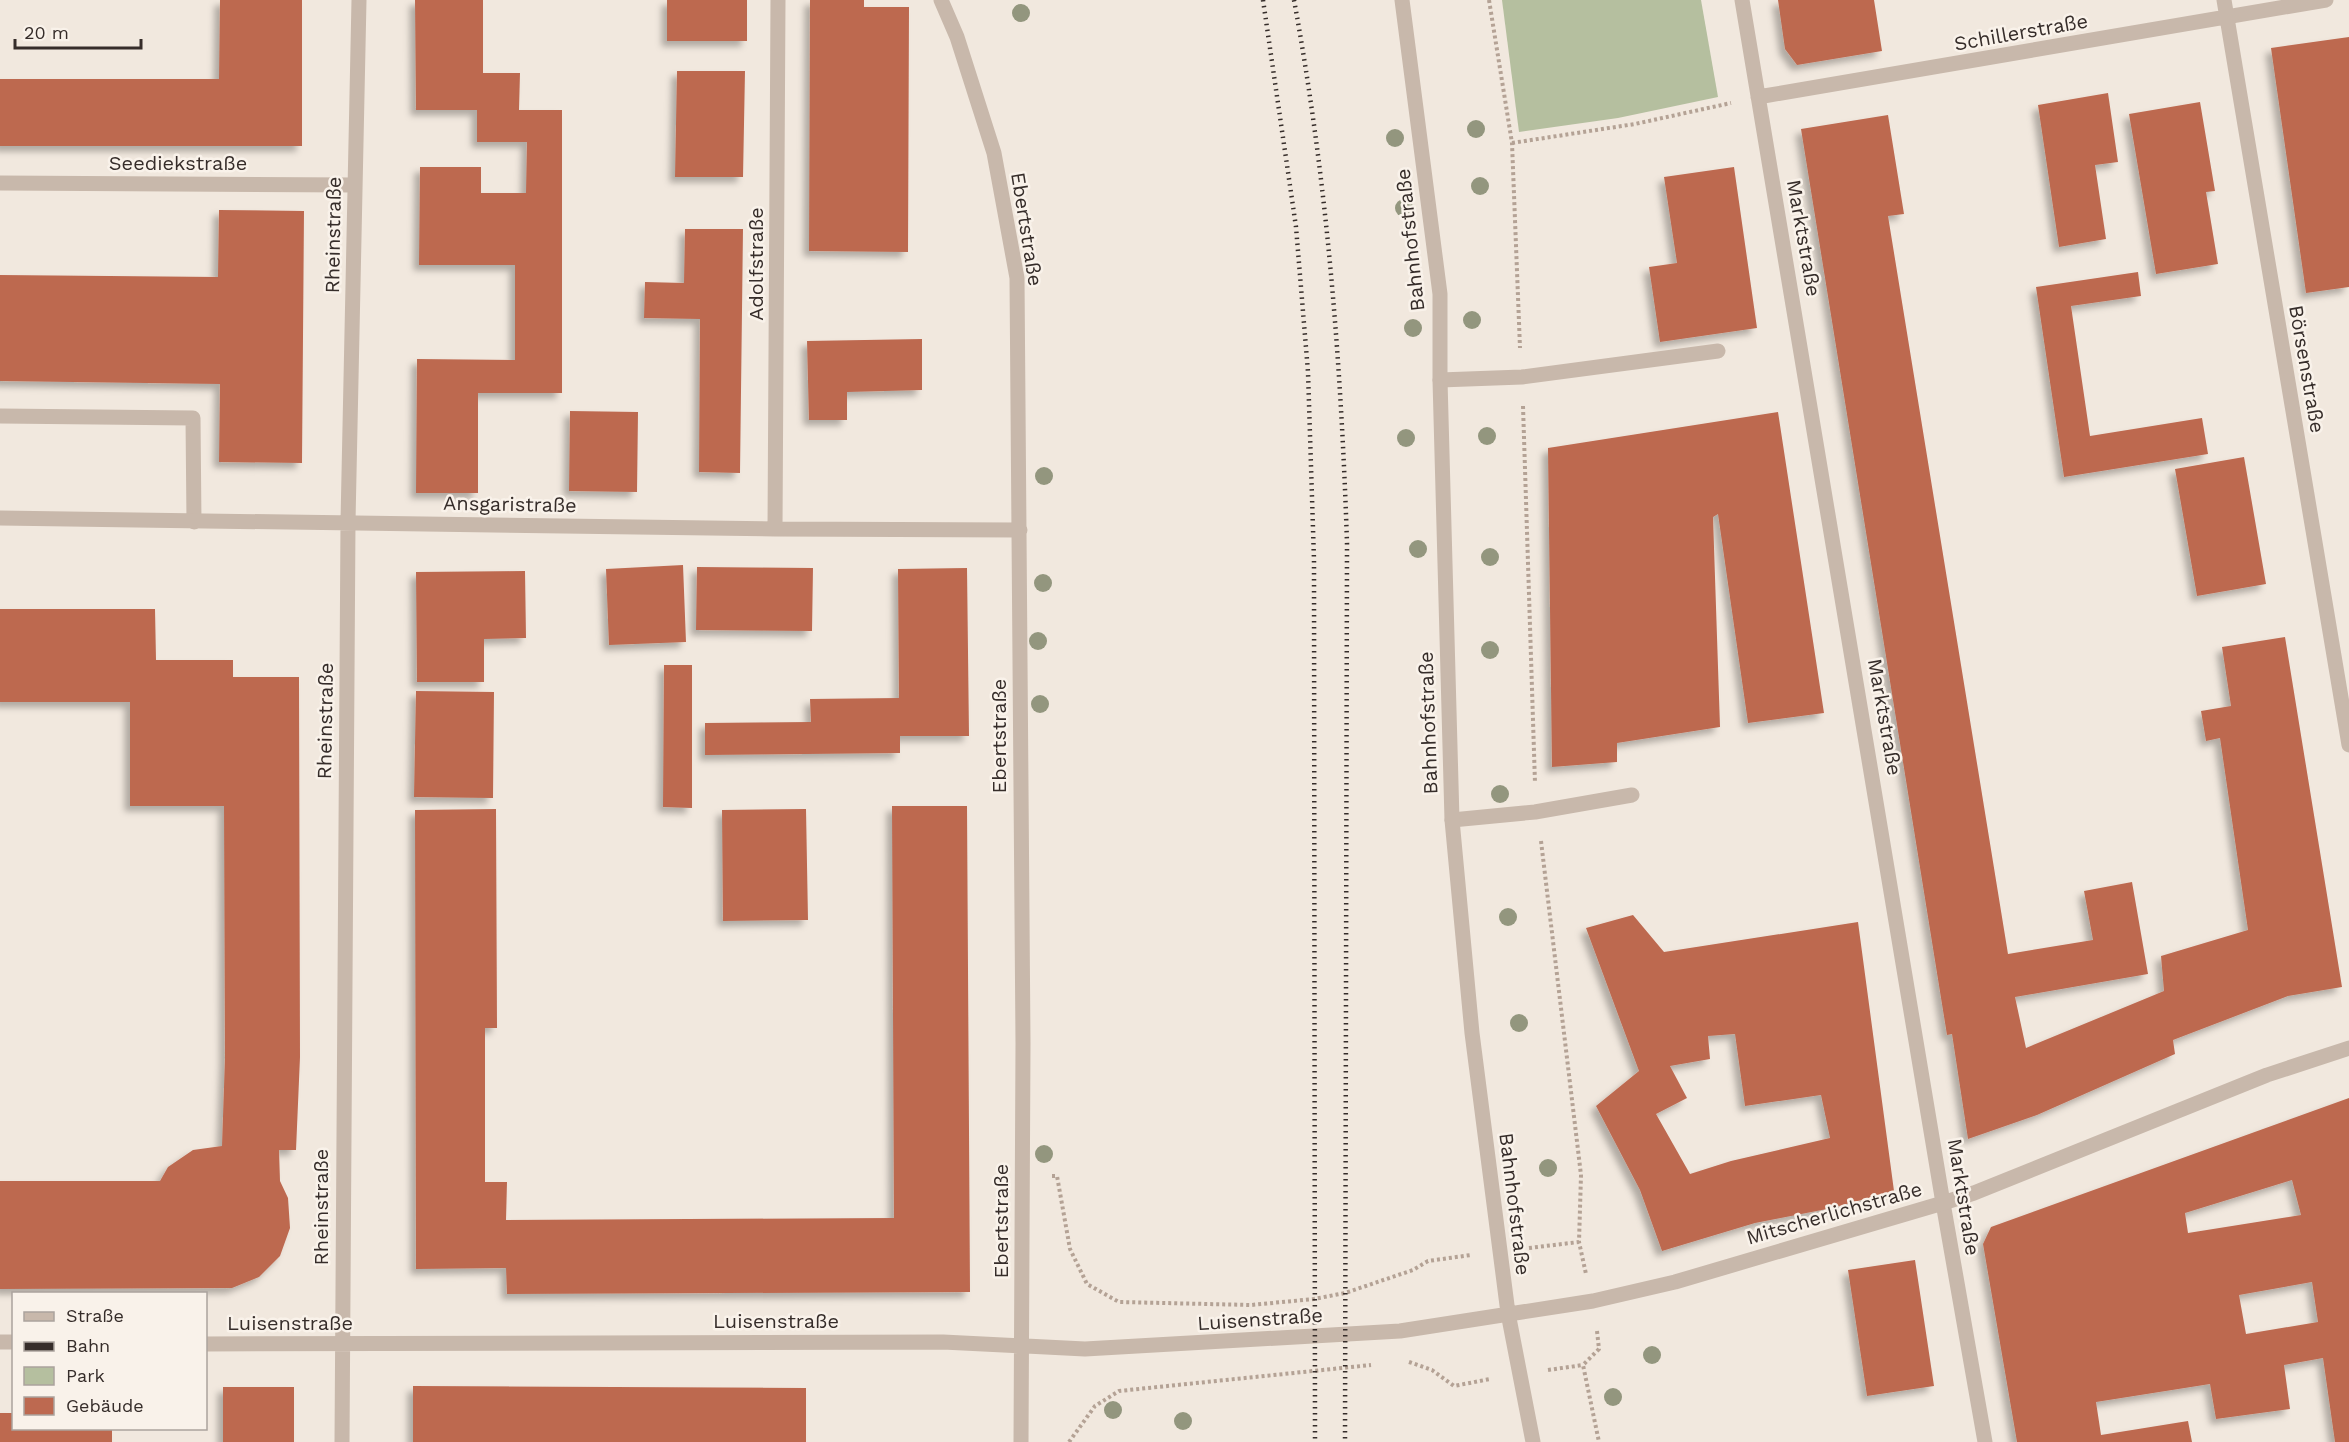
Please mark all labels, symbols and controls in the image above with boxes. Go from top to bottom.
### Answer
street label: Schillerstraße [1952,8,2090,56]
scale bar [15,12,141,50]
text: 20 m [24,22,69,43]
street label: Seediekstraße [109,151,247,175]
street label: Bahnhofstraße [1391,168,1429,312]
street label: Ebertstraße [1006,170,1048,288]
street label: Rheinstraße [320,176,346,294]
street label: Marktstraße [1782,178,1826,298]
street label: Adolfstraße [744,207,768,321]
street label: Börsenstraße [2284,303,2330,435]
street label: Ansgaristraße [443,491,577,517]
street label: Bahnhofstraße [1414,651,1442,795]
street label: Marktstraße [1863,657,1907,777]
street label: Rheinstraße [312,662,338,780]
street label: Ebertstraße [987,679,1011,793]
street label: Bahnhofstraße [1494,1131,1536,1277]
street label: Marktstraße [1943,1137,1985,1257]
street label: Rheinstraße [309,1149,333,1265]
street label: Ebertstraße [989,1164,1013,1278]
street label: Mitscherlichstraße [1743,1176,1925,1250]
legend [12,1292,207,1430]
street label: Luisenstraße [1196,1303,1324,1335]
text: Straße [66,1305,124,1326]
street label: Luisenstraße [713,1309,839,1333]
street label: Luisenstraße [227,1311,353,1335]
text: Bahn [66,1335,110,1356]
text: Park [66,1365,105,1386]
text: Gebäude [66,1395,144,1416]

